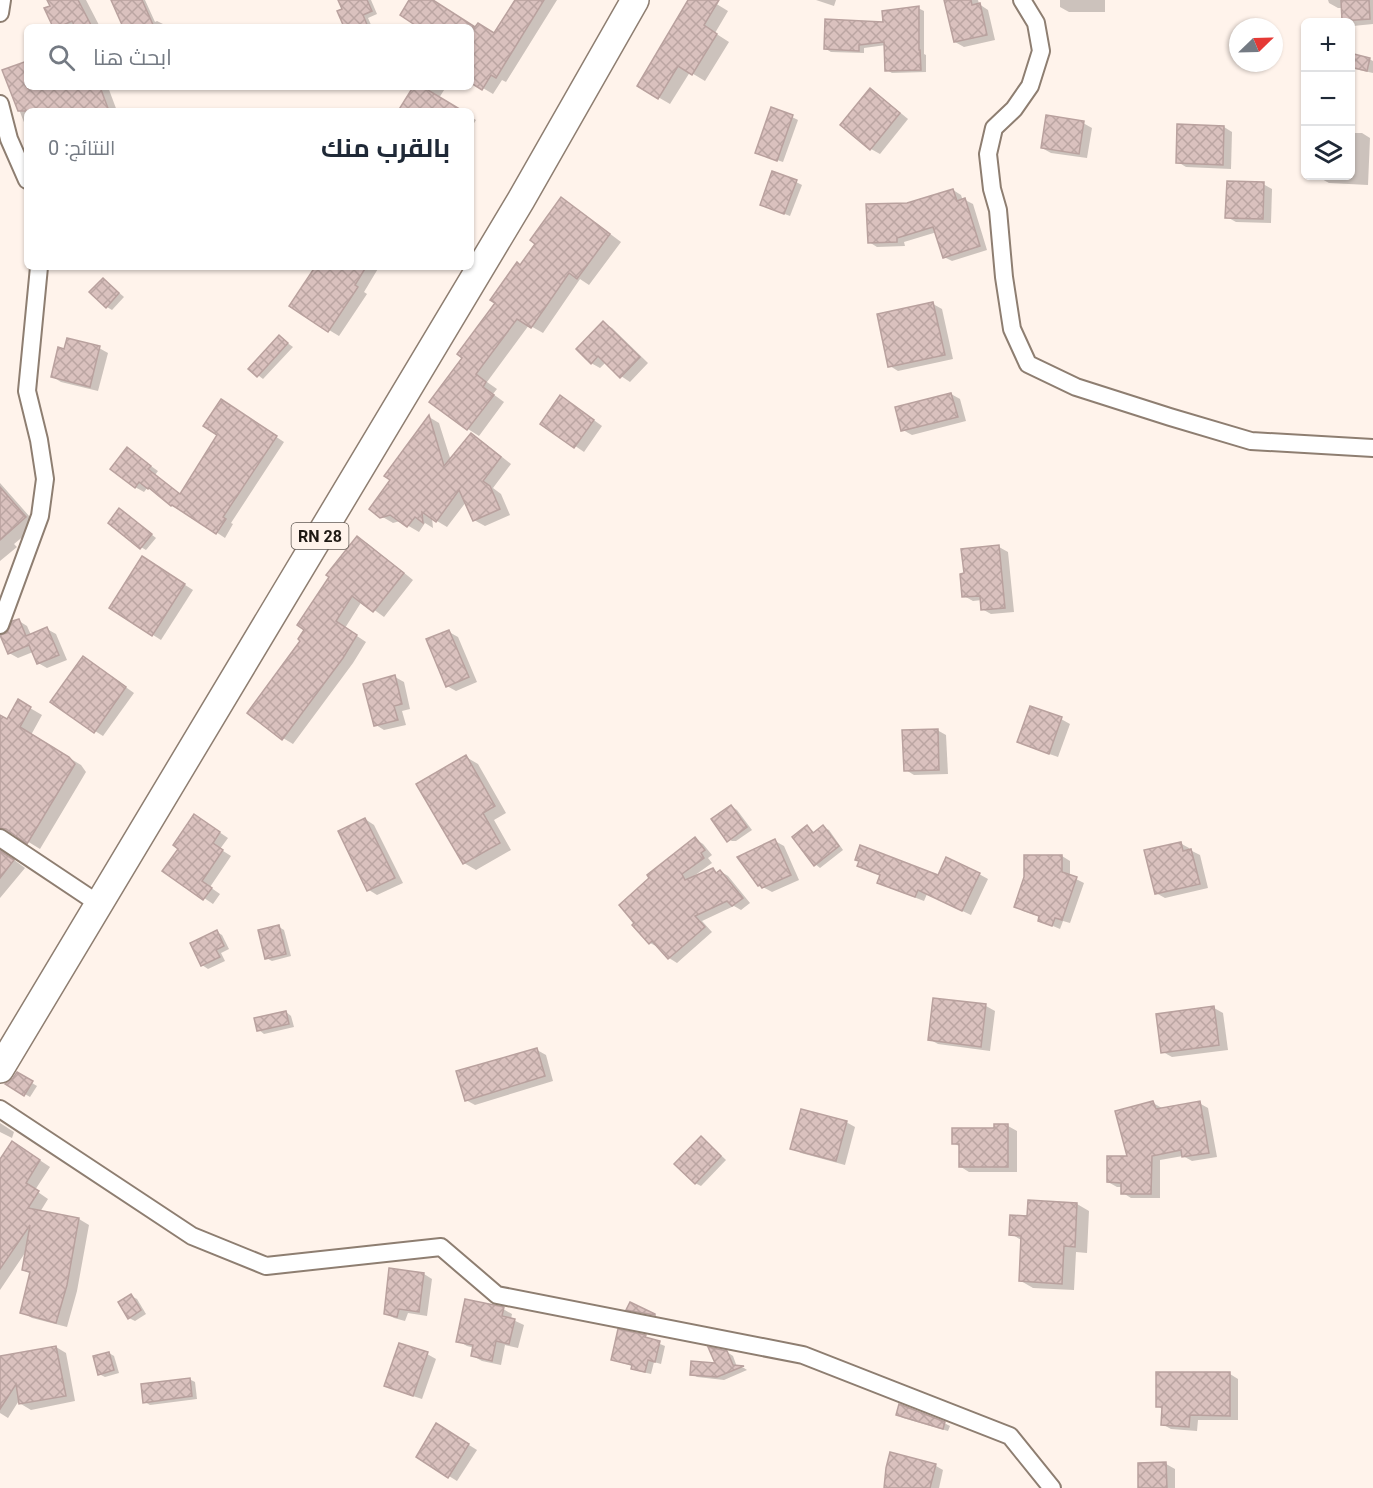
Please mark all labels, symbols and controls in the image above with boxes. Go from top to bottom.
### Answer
north arrow [1229,18,1283,72]
map controls [1301,18,1355,180]
button: + [1301,18,1355,72]
search box [24,24,474,90]
icon: search [45,41,78,74]
text: ابحث هنا [93,45,172,70]
button: − [1301,72,1355,126]
button: layers [1301,126,1355,180]
text: بالقرب منك [321,133,450,163]
text: النتائج: 0 [48,136,116,160]
road number: RN 28 [292,523,348,549]

